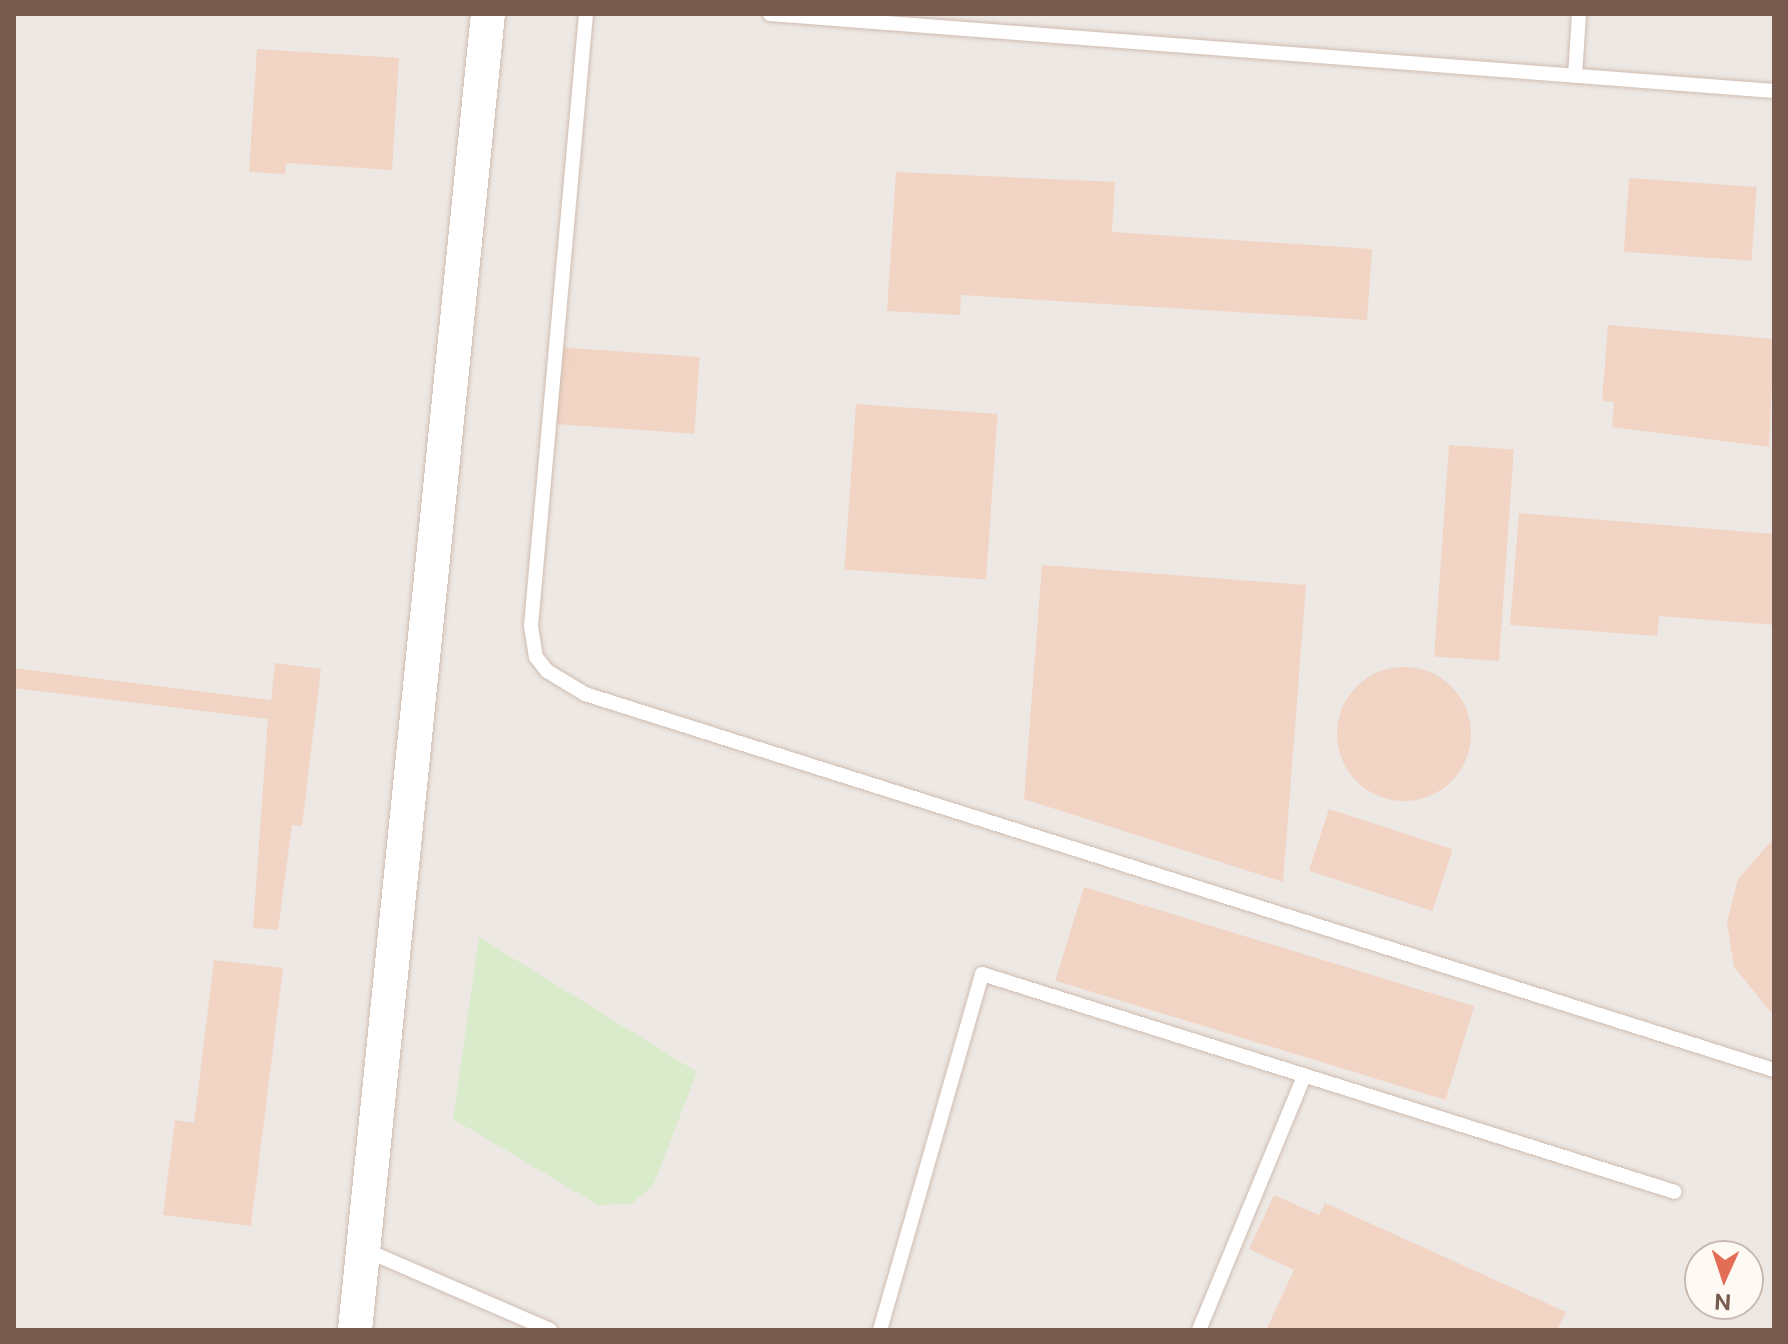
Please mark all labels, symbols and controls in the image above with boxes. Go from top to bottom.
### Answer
north arrow [1684,1240,1764,1320]
text: N [1714,1289,1732,1315]

